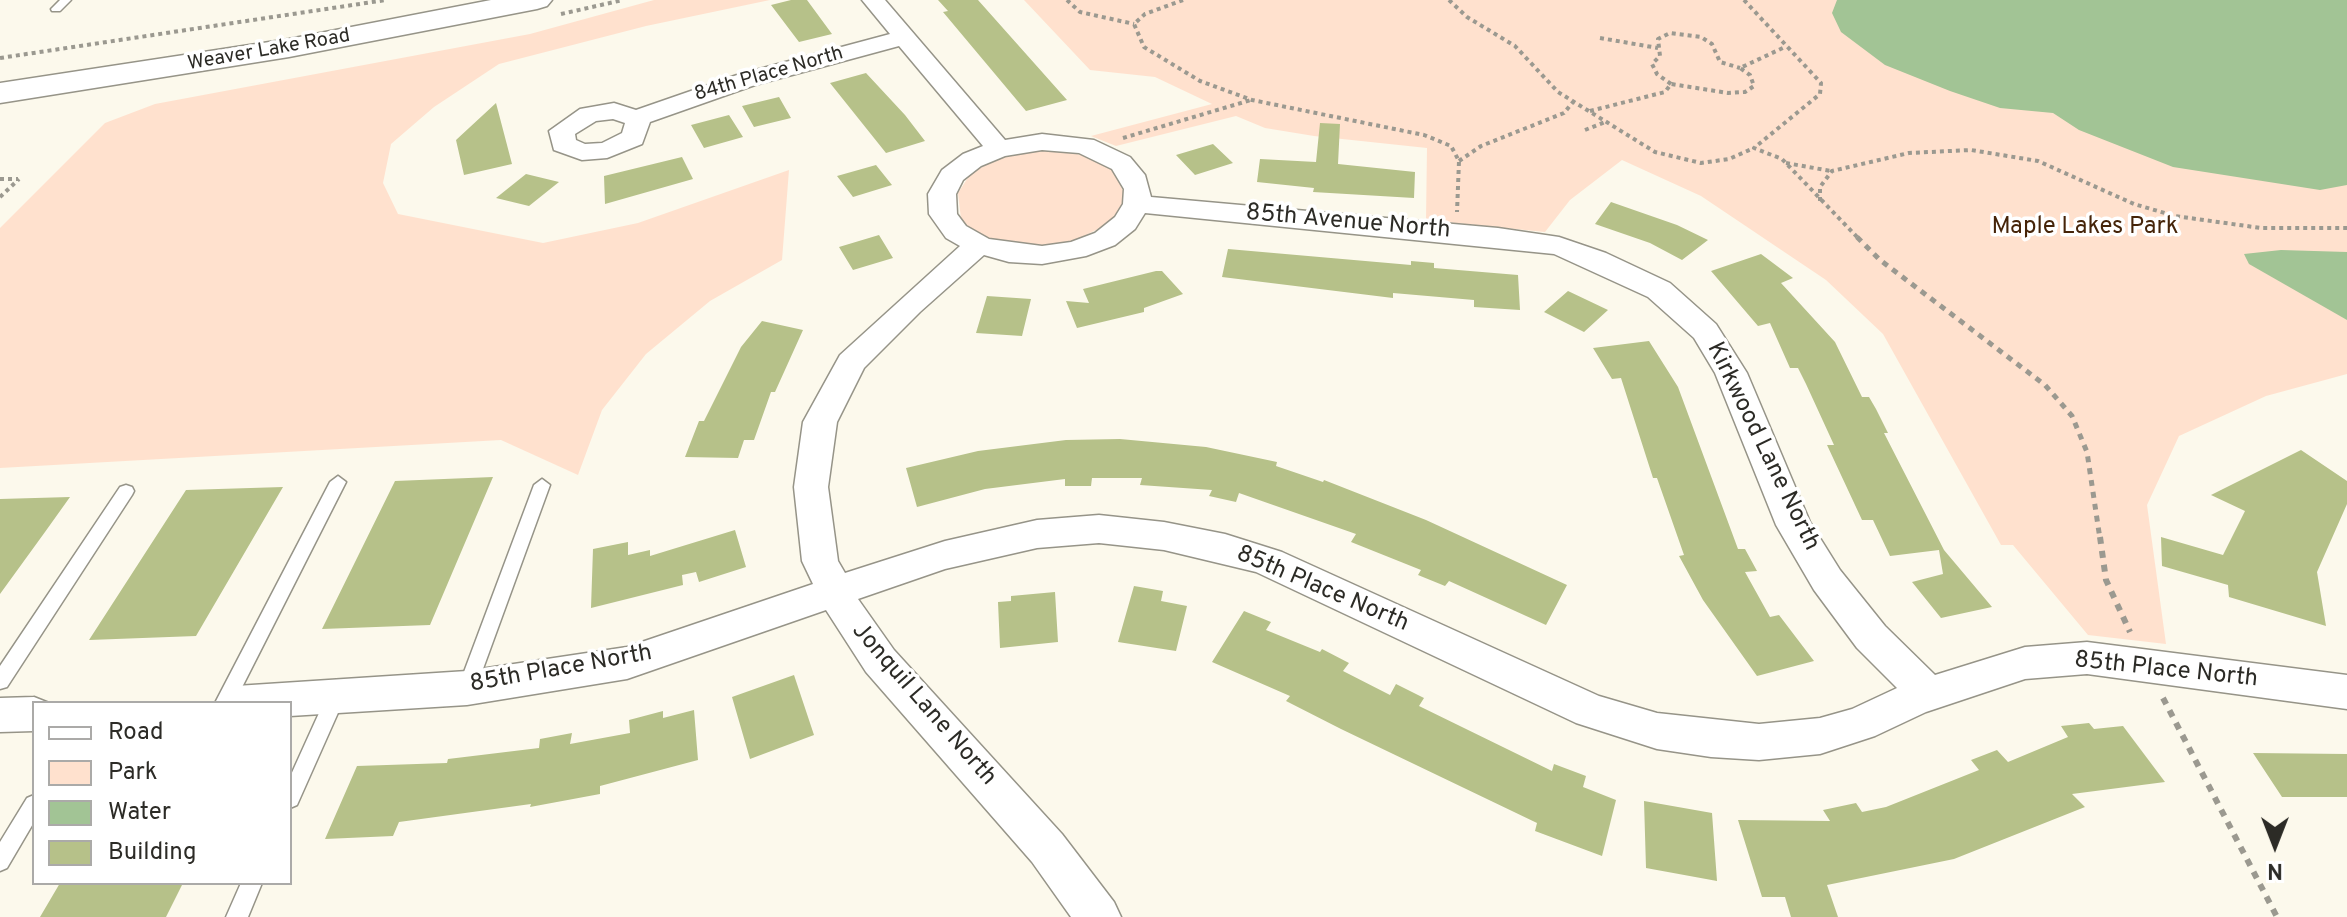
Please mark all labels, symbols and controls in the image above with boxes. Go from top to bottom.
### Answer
street label: Weaver Lake Road [186,25,352,77]
street label: 84th Place North [692,42,846,108]
street label: 85th Avenue North [1244,200,1452,246]
park label: Maple Lakes Park [1991,214,2179,242]
street label: Kirkwood Lane North [1699,338,1825,556]
street label: 85th Place North [1231,541,1413,639]
street label: Jonquil Lane North [844,618,1002,792]
street label: 85th Place North [468,640,654,700]
street label: 85th Place North [2073,647,2259,695]
legend [32,701,292,885]
text: Road [108,718,164,748]
text: Park [108,758,158,788]
text: Water [108,798,171,828]
north arrow [2235,805,2315,885]
text: Building [108,838,197,868]
text: N [2267,856,2283,883]

